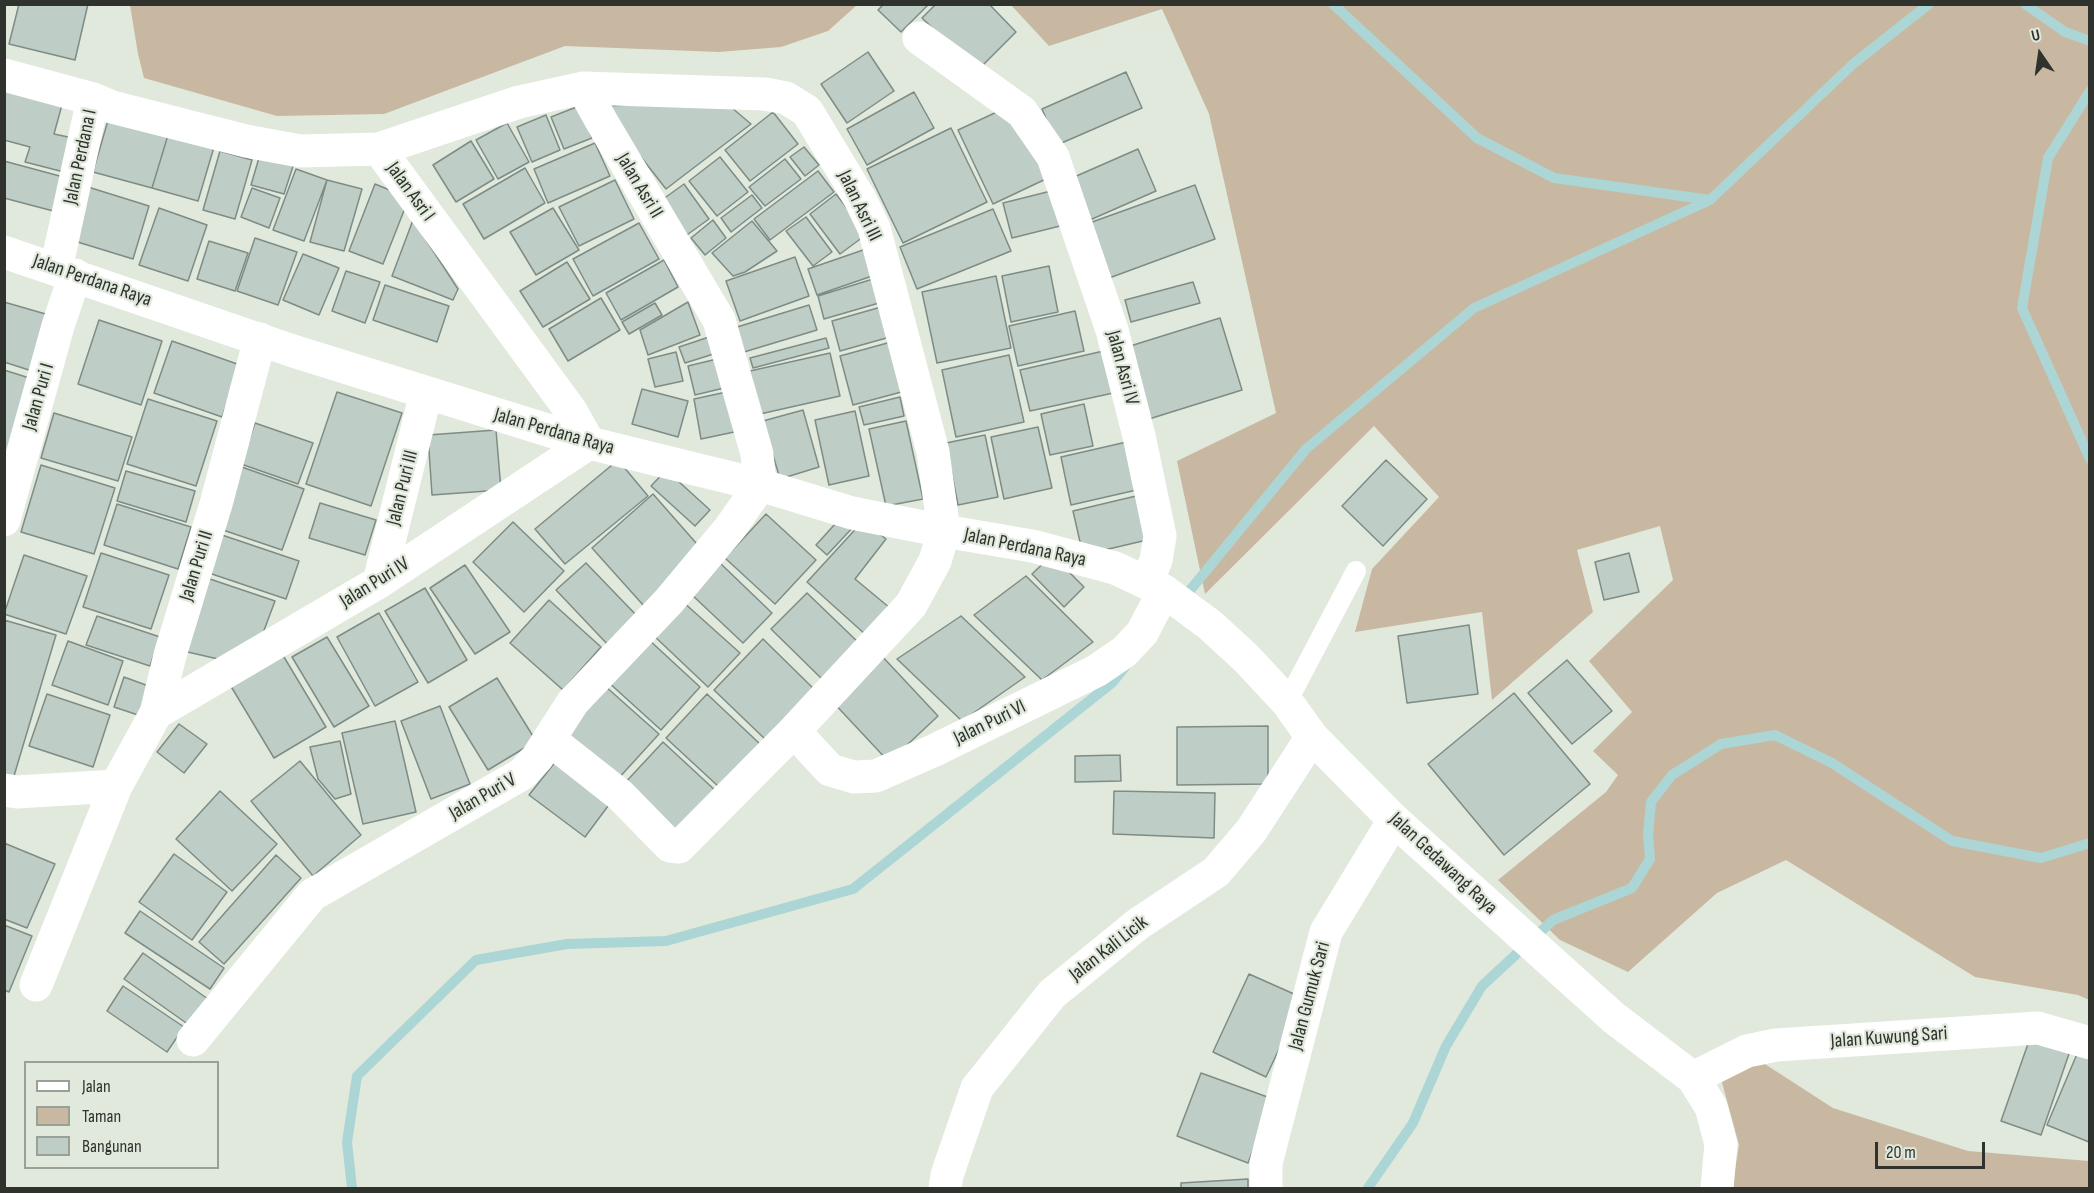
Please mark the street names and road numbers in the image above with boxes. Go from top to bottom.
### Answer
street label: Jalan Perdana I [59,107,103,207]
street label: Jalan Asri II [610,149,668,223]
street label: Jalan Asri I [380,158,440,226]
street label: Jalan Asri III [832,167,886,245]
street label: Jalan Perdana Raya [29,249,155,313]
street label: Jalan Asri IV [1101,328,1143,408]
street label: Jalan Puri I [18,361,60,433]
street label: Jalan Perdana Raya [491,403,617,461]
street label: Jalan Puri III [382,448,424,528]
street label: Jalan Perdana Raya [962,523,1088,573]
street label: Jalan Puri II [175,528,219,604]
street label: Jalan Puri IV [336,552,414,614]
street label: Jalan Puri VI [950,695,1030,751]
street label: Jalan Puri V [445,768,521,826]
street label: Jalan Gedawang Raya [1384,808,1502,920]
street label: Jalan Kali Licik [1065,911,1153,987]
street label: Jalan Gumuk Sari [1284,939,1336,1053]
street label: Jalan Kuwung Sari [1830,1022,1948,1054]

